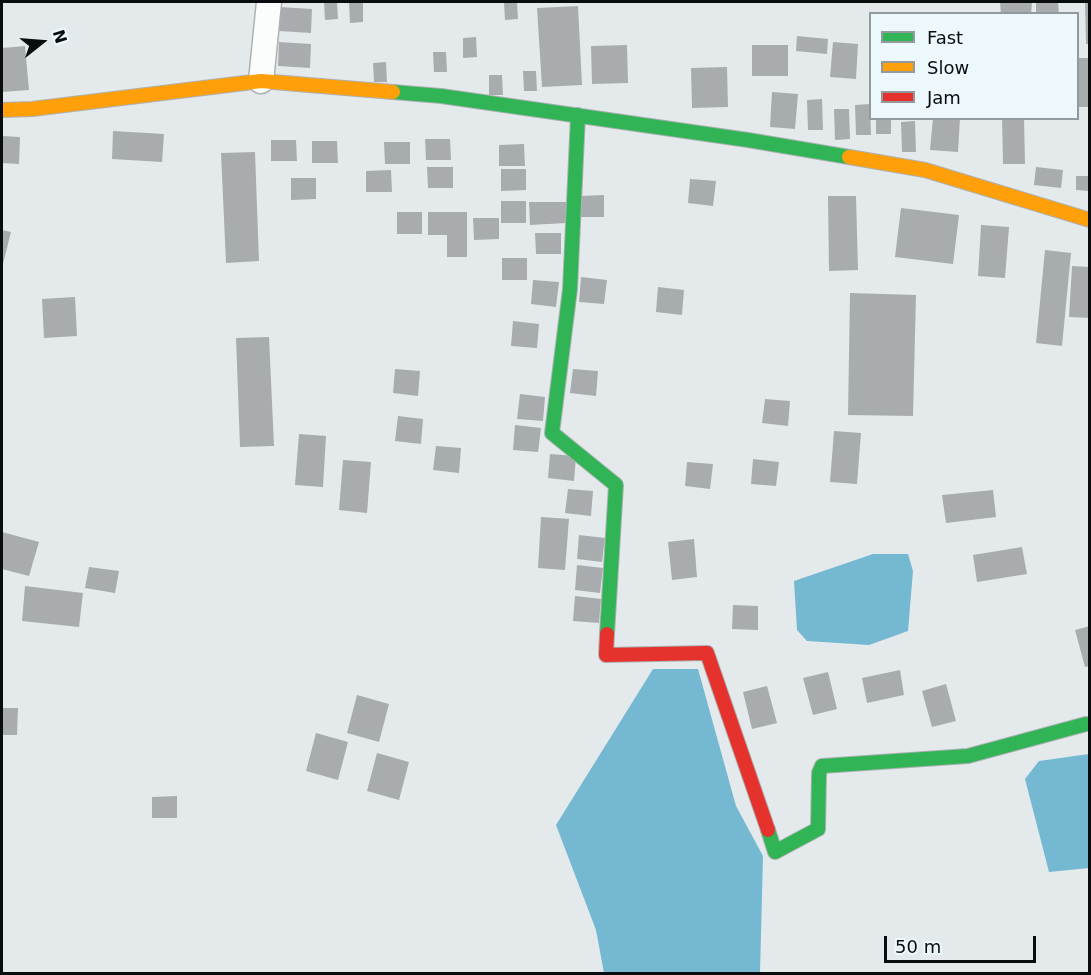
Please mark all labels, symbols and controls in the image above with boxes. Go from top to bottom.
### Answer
north arrow [12,12,72,72]
legend [869,12,1079,120]
text: N [49,27,71,46]
text: Fast [927,27,963,48]
text: Slow [927,57,969,78]
text: Jam [927,87,961,108]
scale bar [887,924,1038,962]
text: 50 m [895,936,941,957]

